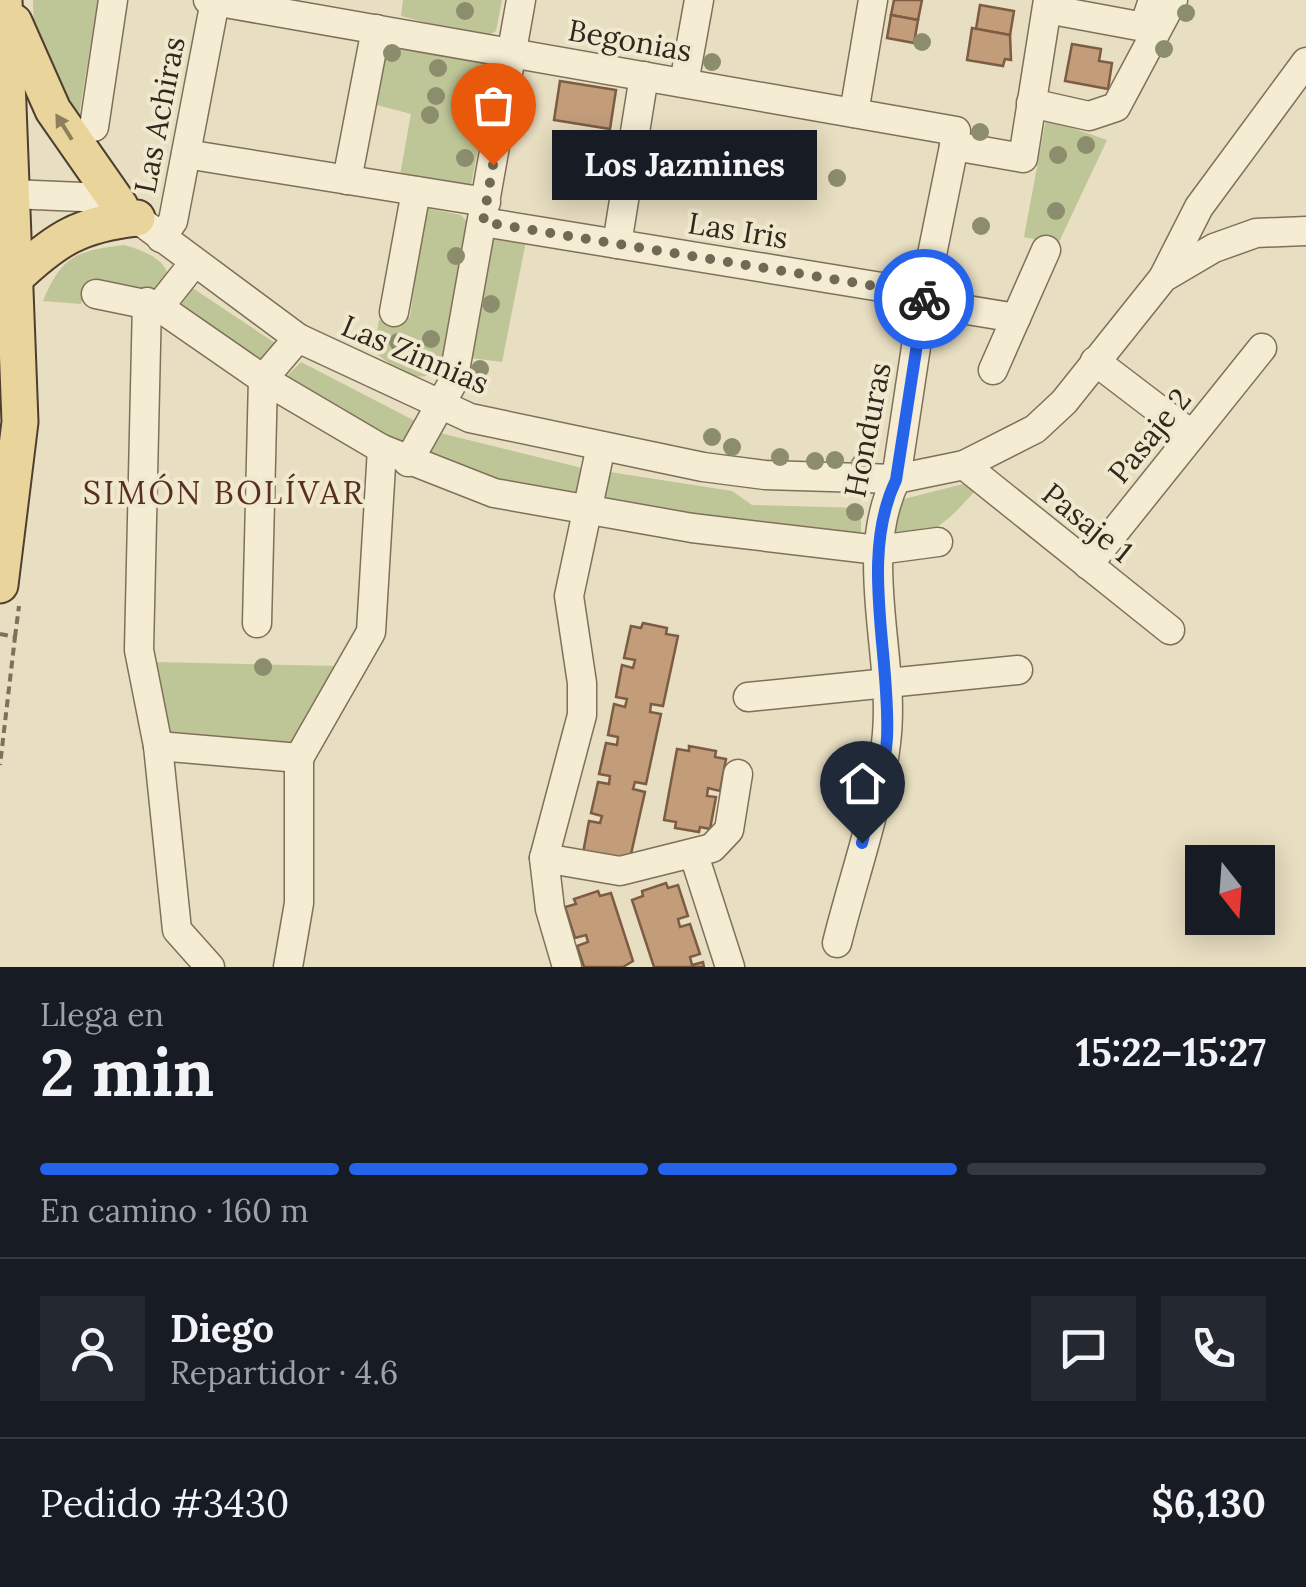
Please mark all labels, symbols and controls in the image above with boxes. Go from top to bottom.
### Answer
street label: Begonias [565,10,695,71]
street label: Las Achiras [125,33,193,196]
pin [451,63,536,166]
icon: bag [466,78,521,133]
one-way arrow [55,113,73,141]
callout: Los Jazmines [553,130,818,200]
text: Los Jazmines [584,144,785,185]
street label: Las Iris [686,203,791,257]
courier [874,249,974,349]
icon: bike [897,272,952,327]
street label: Las Zinnias [336,306,495,402]
street label: Honduras [835,359,899,500]
street label: Pasaje 2 [1100,380,1200,491]
district label: SIMÓN BOLÍVAR [83,472,365,513]
street label: Pasaje 1 [1034,474,1141,571]
pin [820,741,905,844]
icon: home [835,756,890,811]
north arrow [1185,845,1275,935]
map controls [1185,845,1275,935]
text: Llega en [40,994,164,1035]
text: 15:22–15:27 [1076,1028,1266,1076]
text: 2 min [40,1031,214,1114]
text: En camino · 160 m [40,1190,309,1231]
button: person [40,1296,145,1401]
button: chat [1031,1296,1136,1401]
button: phone [1161,1296,1266,1401]
text: Diego [170,1304,274,1352]
text: Repartidor · 4.6 [170,1352,398,1393]
text: Pedido #3430 [40,1479,289,1527]
text: $6,130 [1151,1479,1266,1527]

